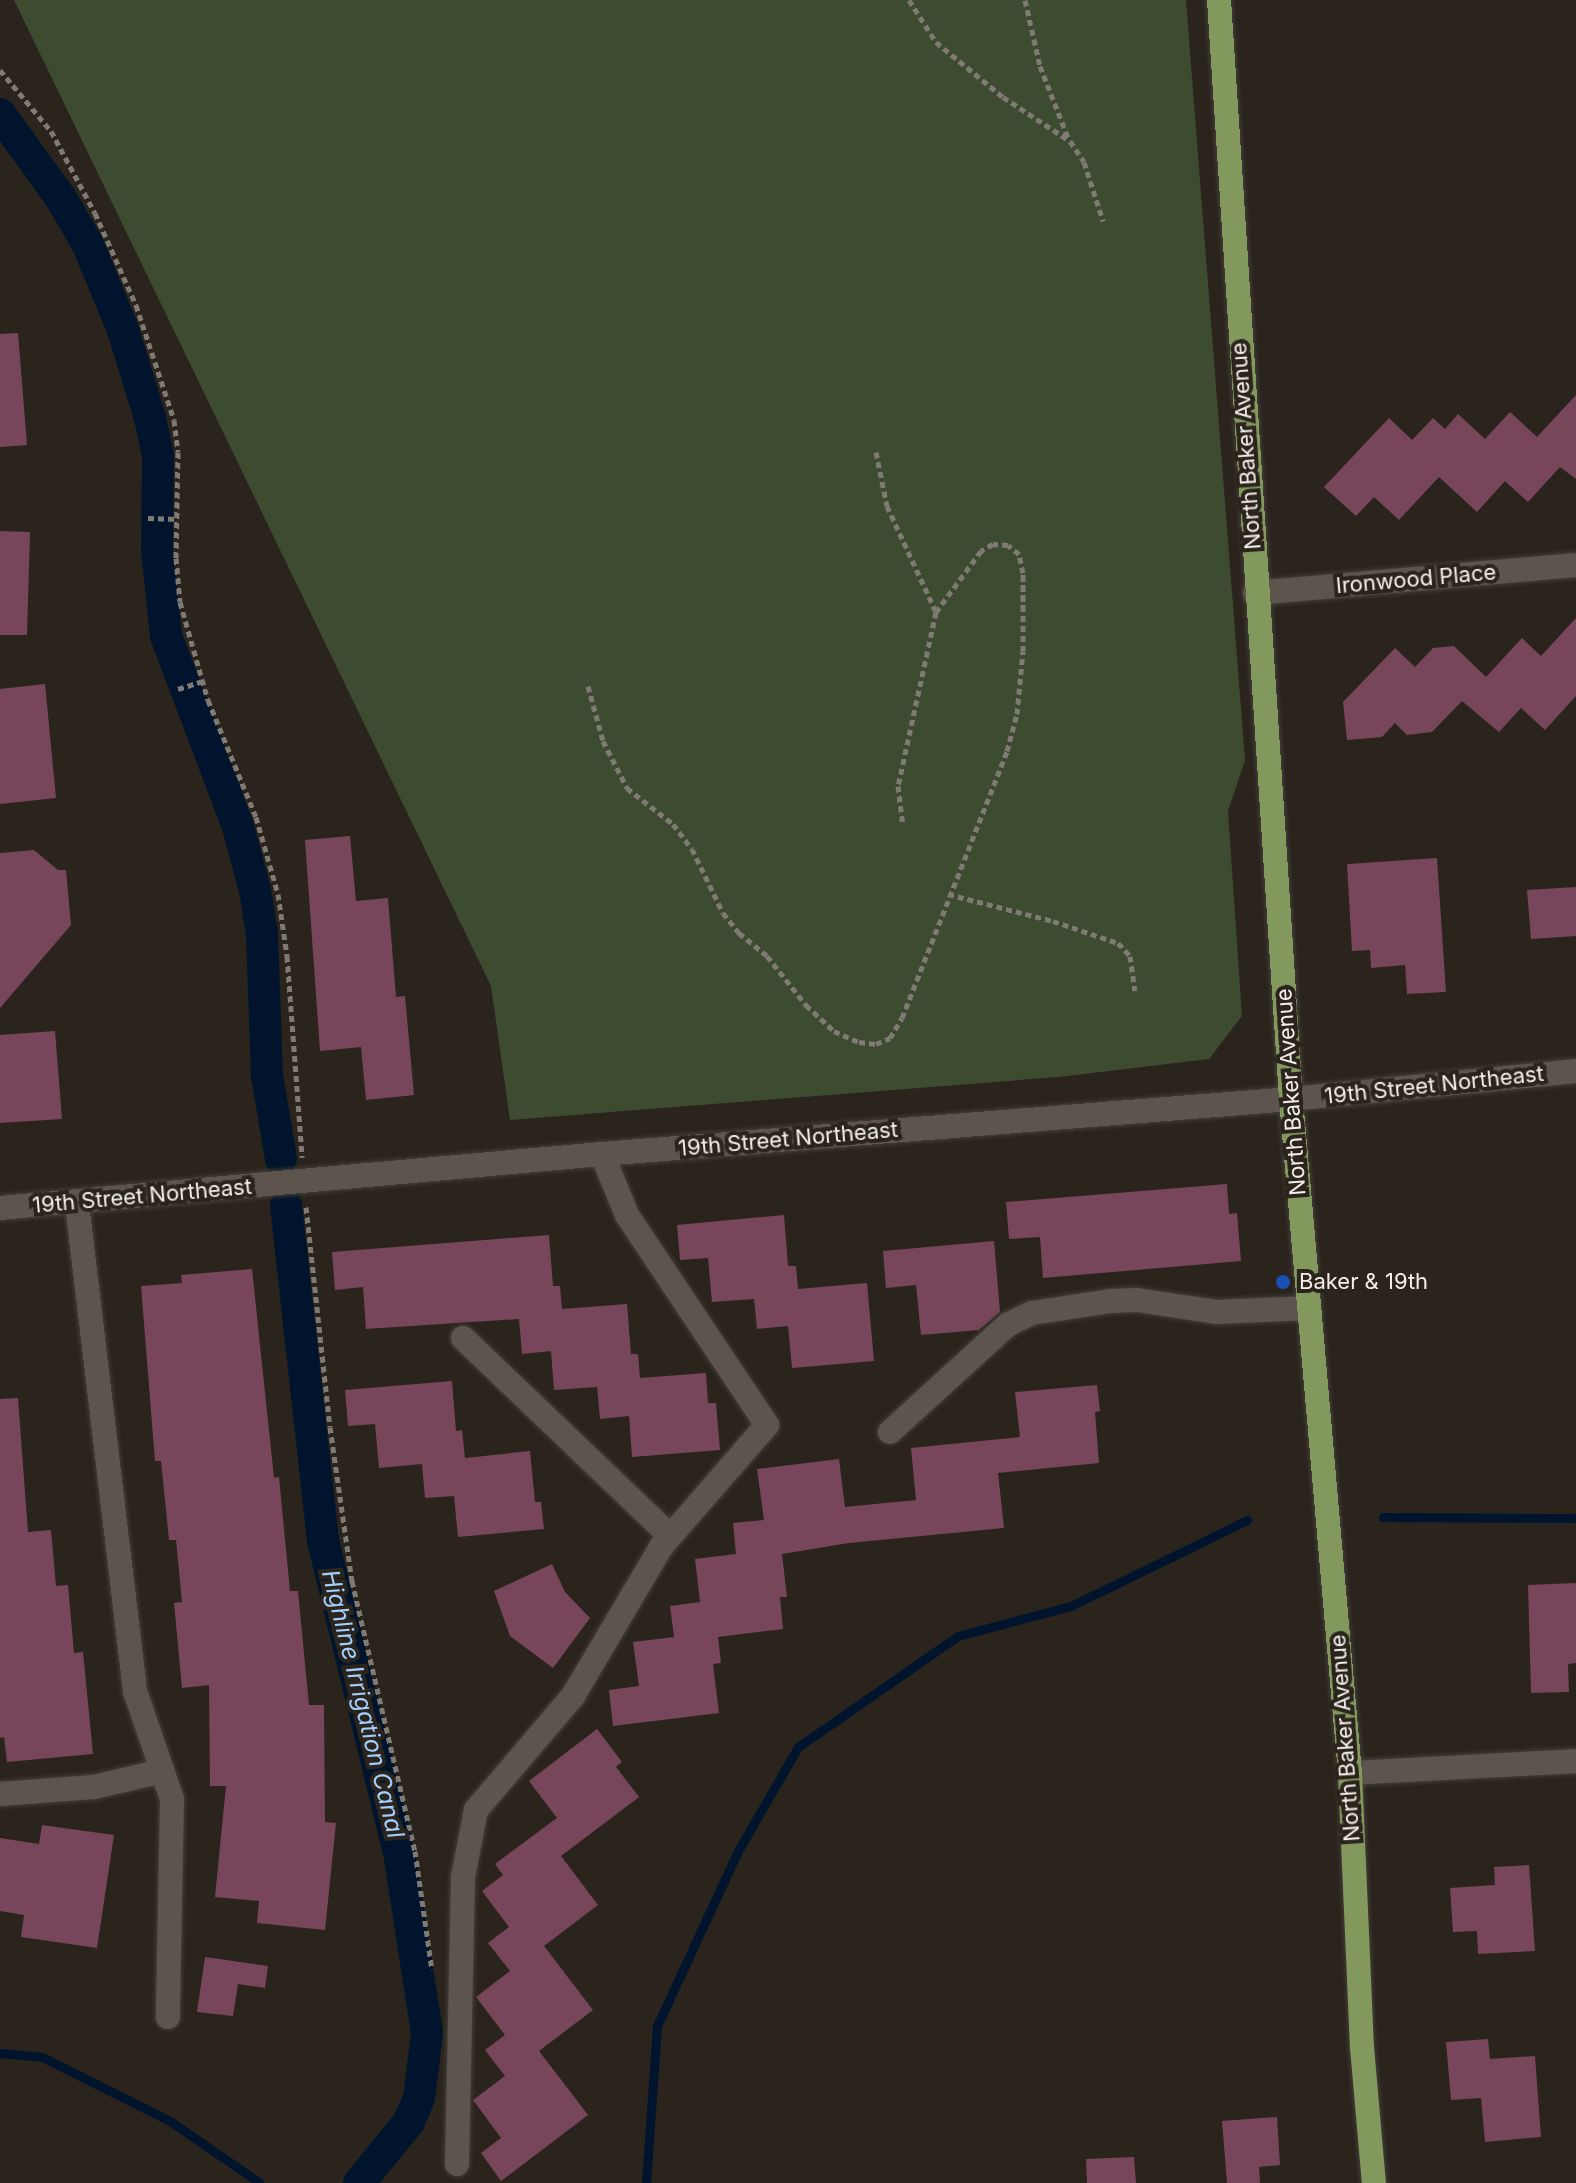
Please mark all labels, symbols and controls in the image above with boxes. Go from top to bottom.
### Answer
street label: North Baker Avenue [1226,341,1266,551]
street label: Ironwood Place [1335,559,1497,599]
street label: North Baker Avenue [1271,987,1311,1197]
street label: 19th Street Northeast [1323,1060,1545,1110]
street label: 19th Street Northeast [677,1116,899,1162]
street label: 19th Street Northeast [31,1173,253,1219]
place label: Baker & 19th [1299,1269,1428,1295]
marker: Baker & 19th [1274,1273,1292,1291]
water label: Highline Irrigation Canal [316,1567,410,1841]
street label: North Baker Avenue [1325,1633,1365,1843]

